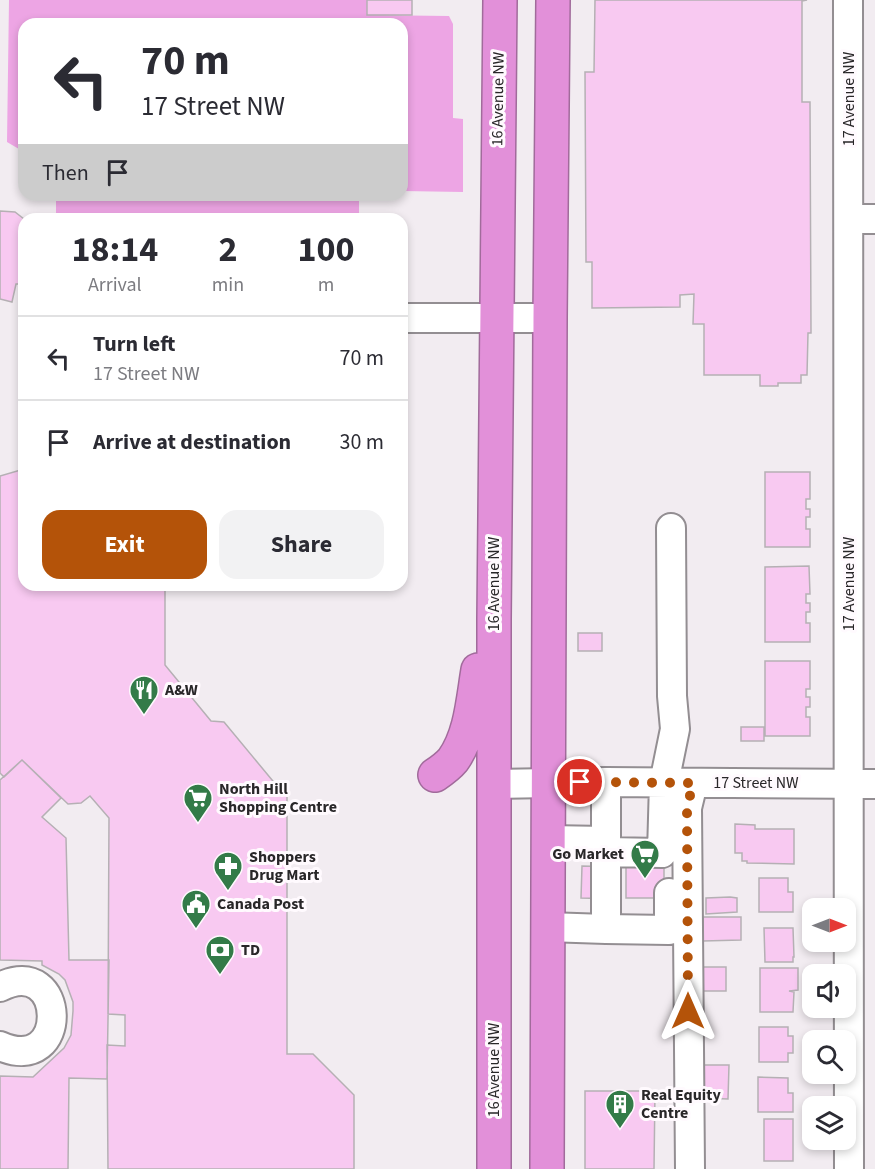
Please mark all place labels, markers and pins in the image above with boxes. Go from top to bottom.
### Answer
restaurant icon: A&W [128,674,160,716]
place label: A&W [164,679,198,701]
pin [554,756,605,807]
place label: North Hill Shopping Centre [219,778,337,818]
supermarket icon: North Hill Shopping Centre [182,782,214,824]
supermarket icon: Go Market [629,838,661,880]
place label: Go Market [552,843,624,865]
place label: Shoppers Drug Mart [249,846,319,886]
pharmacy icon: Shoppers Drug Mart [212,850,244,892]
public building icon: Canada Post [180,888,212,930]
place label: Canada Post [217,893,304,915]
bank icon: TD [204,934,236,976]
place label: TD [241,939,260,961]
place label: Real Equity Centre [641,1084,721,1124]
building icon: Real Equity Centre [604,1088,636,1130]

